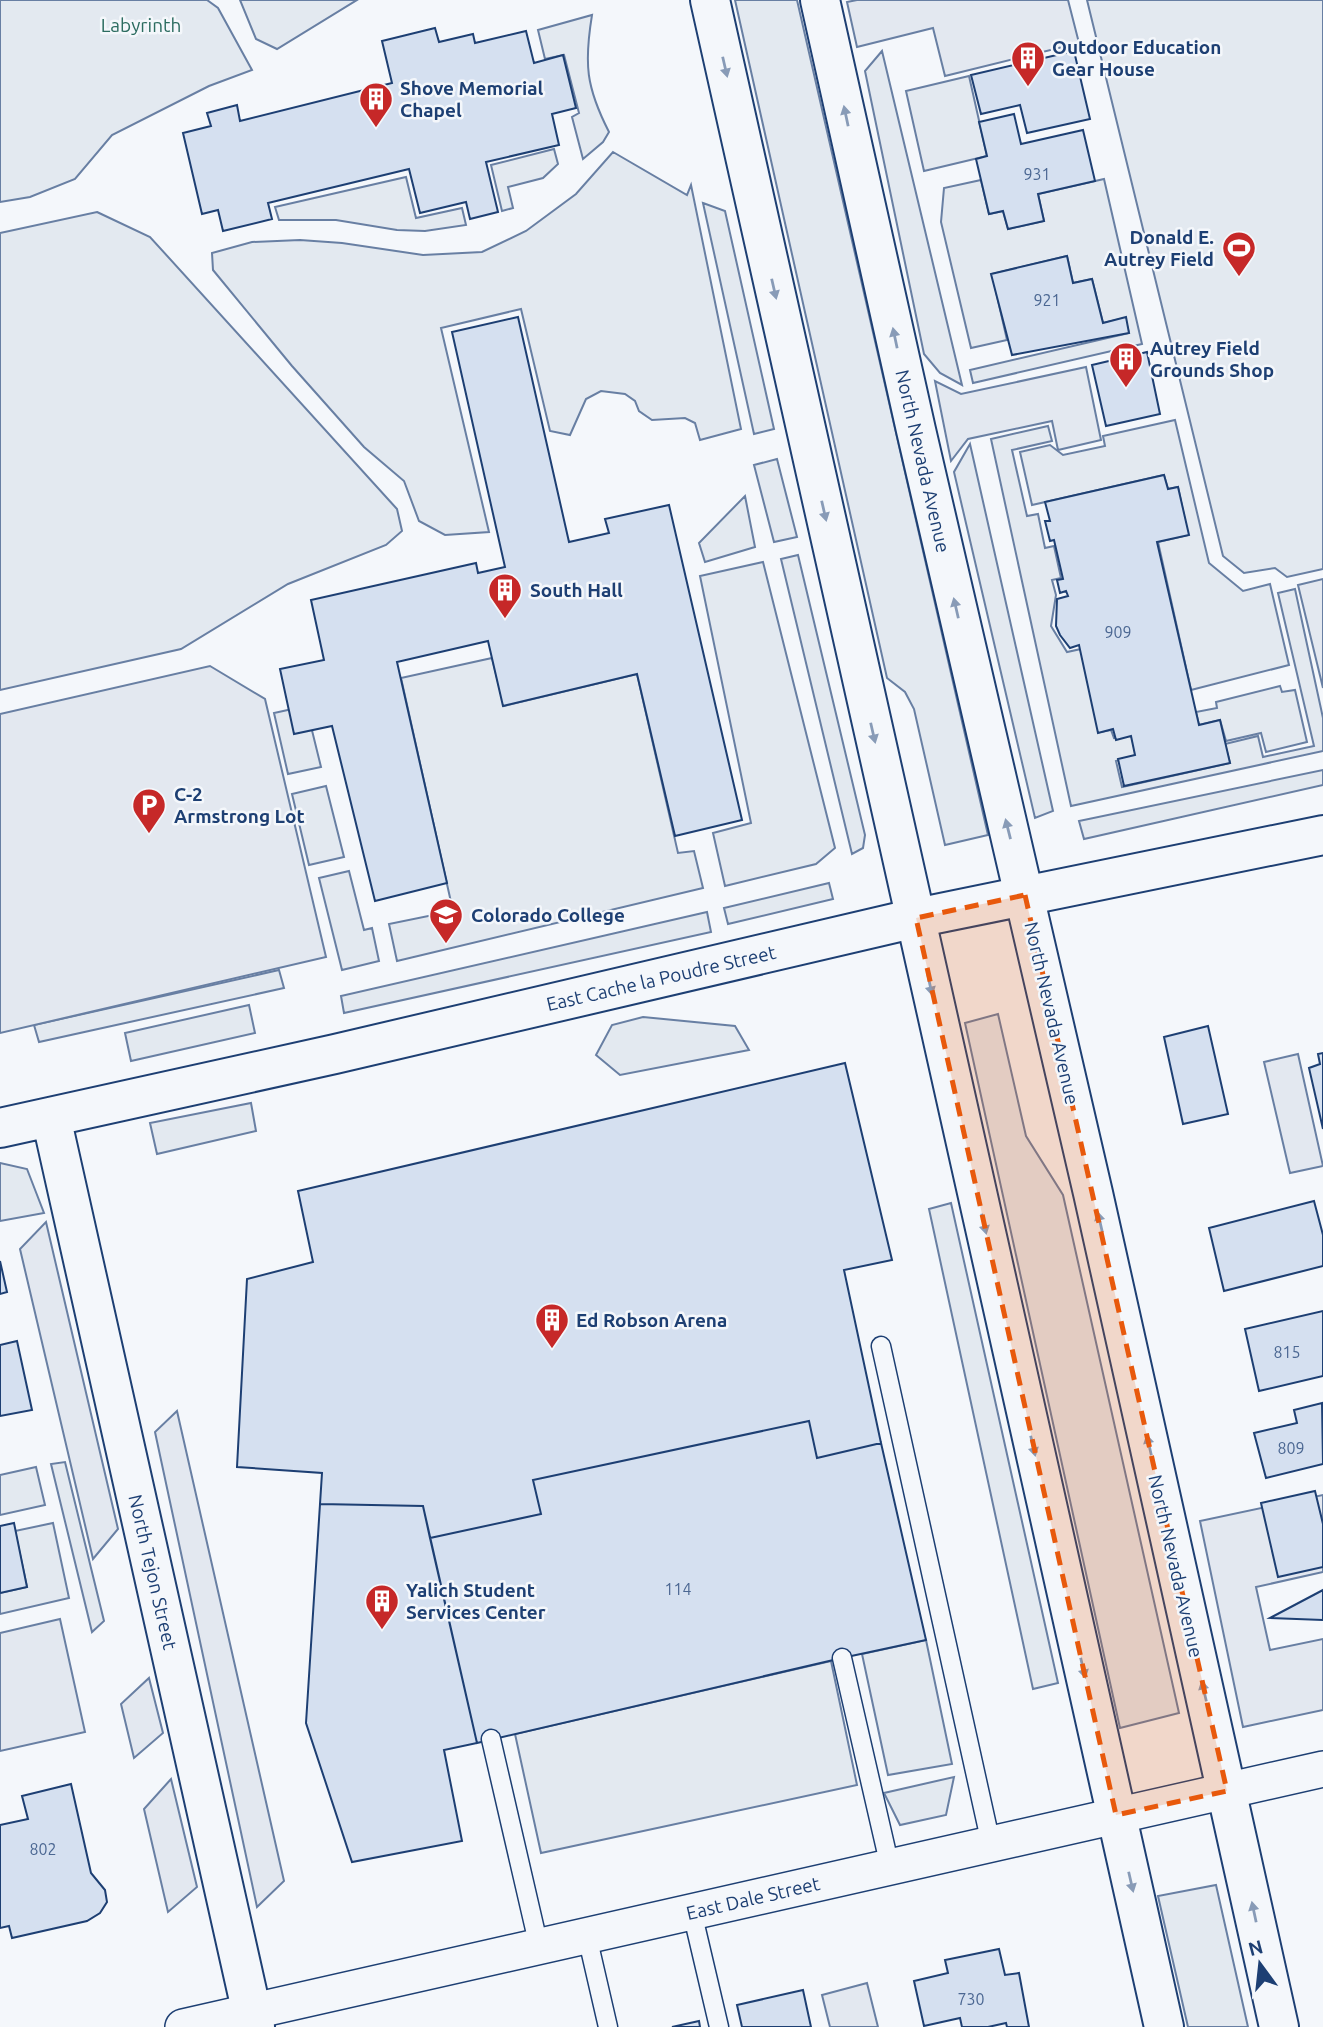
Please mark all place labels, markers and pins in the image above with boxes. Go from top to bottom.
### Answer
place label: Outdoor Education Gear House [1052,36,1221,80]
building icon: Outdoor Education Gear House [1009,39,1047,88]
place label: Shove Memorial Chapel [400,77,544,121]
building icon: Shove Memorial Chapel [357,80,395,129]
place label: Donald E. Autrey Field [1104,226,1214,270]
sports icon: Donald E. Autrey Field [1220,229,1258,278]
place label: Autrey Field Grounds Shop [1150,337,1274,381]
building icon: Autrey Field Grounds Shop [1107,340,1145,389]
building icon: South Hall [486,571,524,620]
place label: South Hall [530,579,623,601]
place label: C-2 Armstrong Lot [174,783,305,827]
parking icon: C-2 Armstrong Lot [130,786,168,835]
school or university icon: Colorado College [427,896,465,945]
place label: Colorado College [471,904,625,926]
building icon: Ed Robson Arena [533,1301,571,1350]
place label: Ed Robson Arena [576,1309,727,1331]
place label: Yalich Student Services Center [406,1579,546,1623]
building icon: Yalich Student Services Center [363,1582,401,1631]

